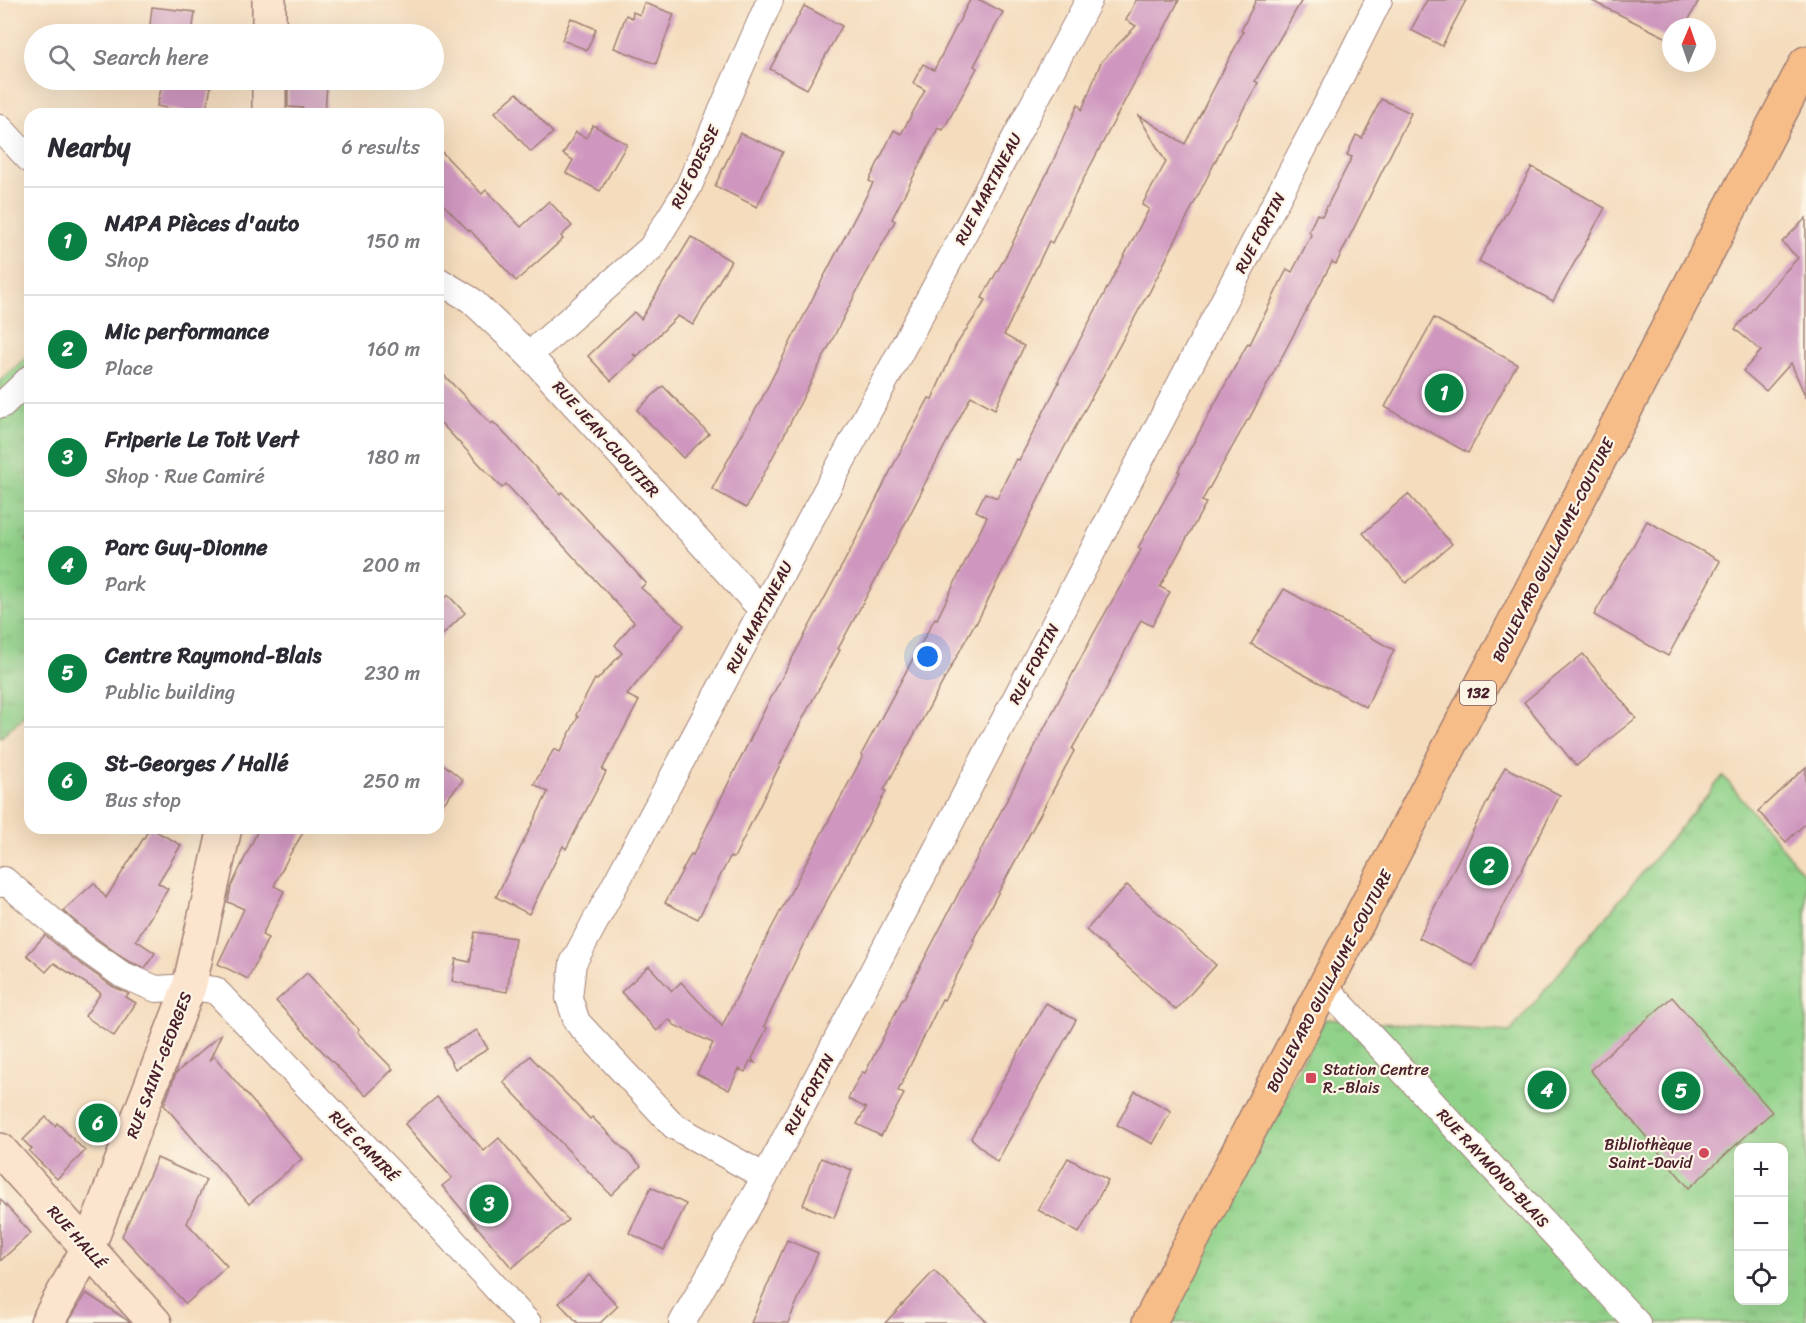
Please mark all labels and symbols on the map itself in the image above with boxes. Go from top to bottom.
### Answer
north arrow [1662,18,1716,72]
street label: RUE ODESSE [662,119,728,214]
street label: RUE MARTINEAU [946,127,1030,250]
street label: RUE FORTIN [1226,186,1294,279]
pin: 1 [1424,370,1464,416]
street label: RUE JEAN-CLOUTIER [545,374,667,505]
street label: BOULEVARD GUILLAUME-COUTURE [1484,432,1623,667]
street label: RUE MARTINEAU [717,555,801,678]
street label: RUE FORTIN [1000,617,1068,710]
your location [913,642,942,671]
road number: 132 [1460,681,1496,705]
pin: 2 [1470,844,1508,888]
street label: BOULEVARD GUILLAUME-COUTURE [1258,863,1401,1098]
street label: RUE SAINT-GEORGES [118,987,200,1143]
street label: RUE FORTIN [775,1047,843,1140]
place label: Station Centre R.-Blais [1323,1055,1429,1102]
pin: 4 [1528,1068,1566,1112]
pin: 5 [1662,1068,1700,1114]
marker: Station Centre R.-Blais [1304,1071,1318,1085]
pin: 6 [78,1100,118,1146]
street label: RUE RAYMOND-BLAIS [1429,1101,1557,1235]
street label: RUE CAMIRÉ [322,1103,407,1190]
place label: Bibliothèque Saint-David [1604,1130,1694,1177]
marker: Bibliothèque Saint-David [1697,1146,1711,1160]
pin: 3 [470,1182,508,1226]
street label: RUE HALLÉ [40,1198,115,1277]

